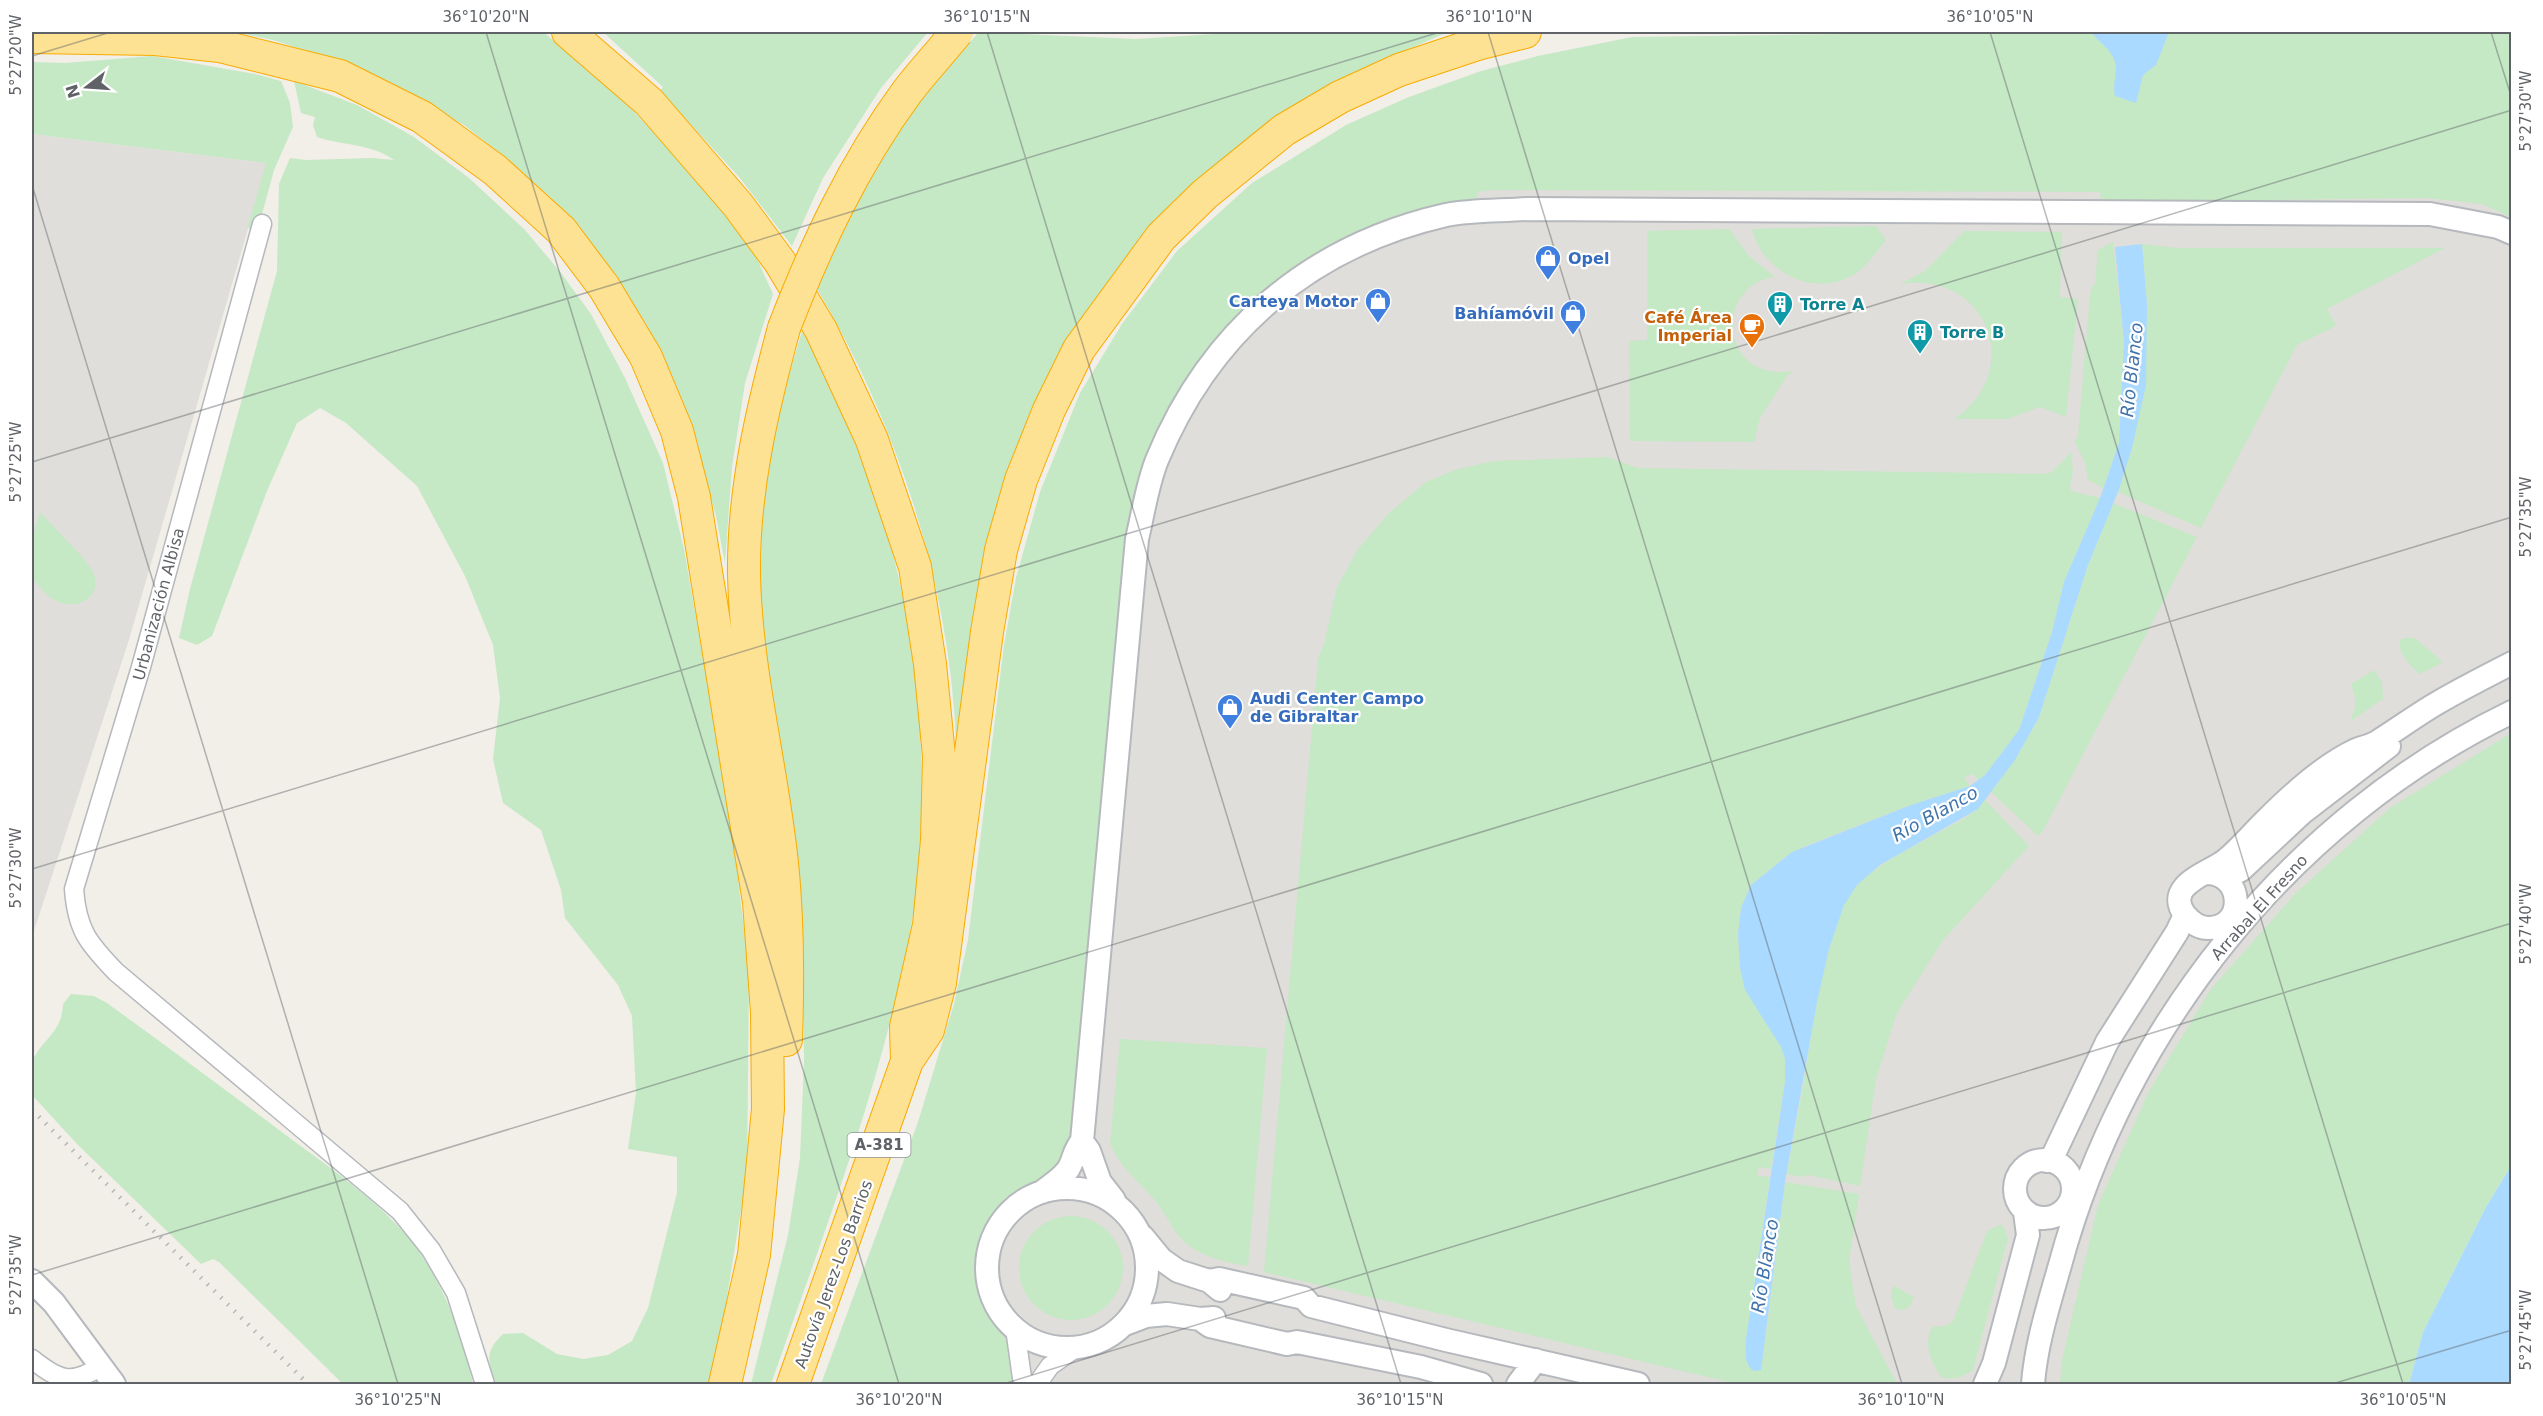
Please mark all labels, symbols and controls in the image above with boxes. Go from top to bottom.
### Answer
text: 36°10'20"N [442,8,530,26]
text: 36°10'15"N [943,8,1031,26]
text: 36°10'10"N [1445,8,1533,26]
text: 36°10'05"N [1946,8,2034,26]
text: 5°27'20"W [7,14,25,96]
north arrow [57,57,117,117]
text: 5°27'30"W [2517,70,2535,152]
text: N [62,82,84,100]
shop icon: Opel [1533,243,1563,281]
place label: Opel [1568,249,1609,268]
shop icon: Carteya Motor [1363,286,1393,324]
building icon: Torre A [1765,289,1795,327]
place label: Carteya Motor [1229,292,1358,311]
place label: Torre A [1800,295,1865,314]
shop icon: Bahíamóvil [1558,298,1588,336]
place label: Bahíamóvil [1454,304,1554,323]
place label: Café Área Imperial [1644,308,1732,345]
cafe icon: Café Área Imperial [1737,311,1767,349]
building icon: Torre B [1905,317,1935,355]
water label: Río Blanco [2116,322,2147,418]
place label: Torre B [1940,323,2004,342]
text: 5°27'25"W [7,421,25,503]
text: 5°27'35"W [2517,476,2535,558]
street label: Urbanización Albisa [129,526,188,683]
place label: Audi Center Campo de Gibraltar [1250,689,1424,726]
shop icon: Audi Center Campo de Gibraltar [1215,692,1245,730]
water label: Río Blanco [1888,781,1981,846]
text: 5°27'30"W [7,827,25,909]
street label: Arrabal El Fresno [2207,851,2312,964]
text: 5°27'40"W [2517,883,2535,965]
road number: A-381 [848,1133,910,1157]
street label: Autovía Jerez-Los Barrios [791,1178,876,1371]
water label: Río Blanco [1747,1217,1782,1314]
text: 5°27'35"W [7,1234,25,1316]
text: 5°27'45"W [2517,1289,2535,1371]
text: 36°10'25"N [354,1391,442,1409]
text: 36°10'20"N [855,1391,943,1409]
text: 36°10'15"N [1356,1391,1444,1409]
text: 36°10'10"N [1857,1391,1945,1409]
text: 36°10'05"N [2359,1391,2447,1409]

